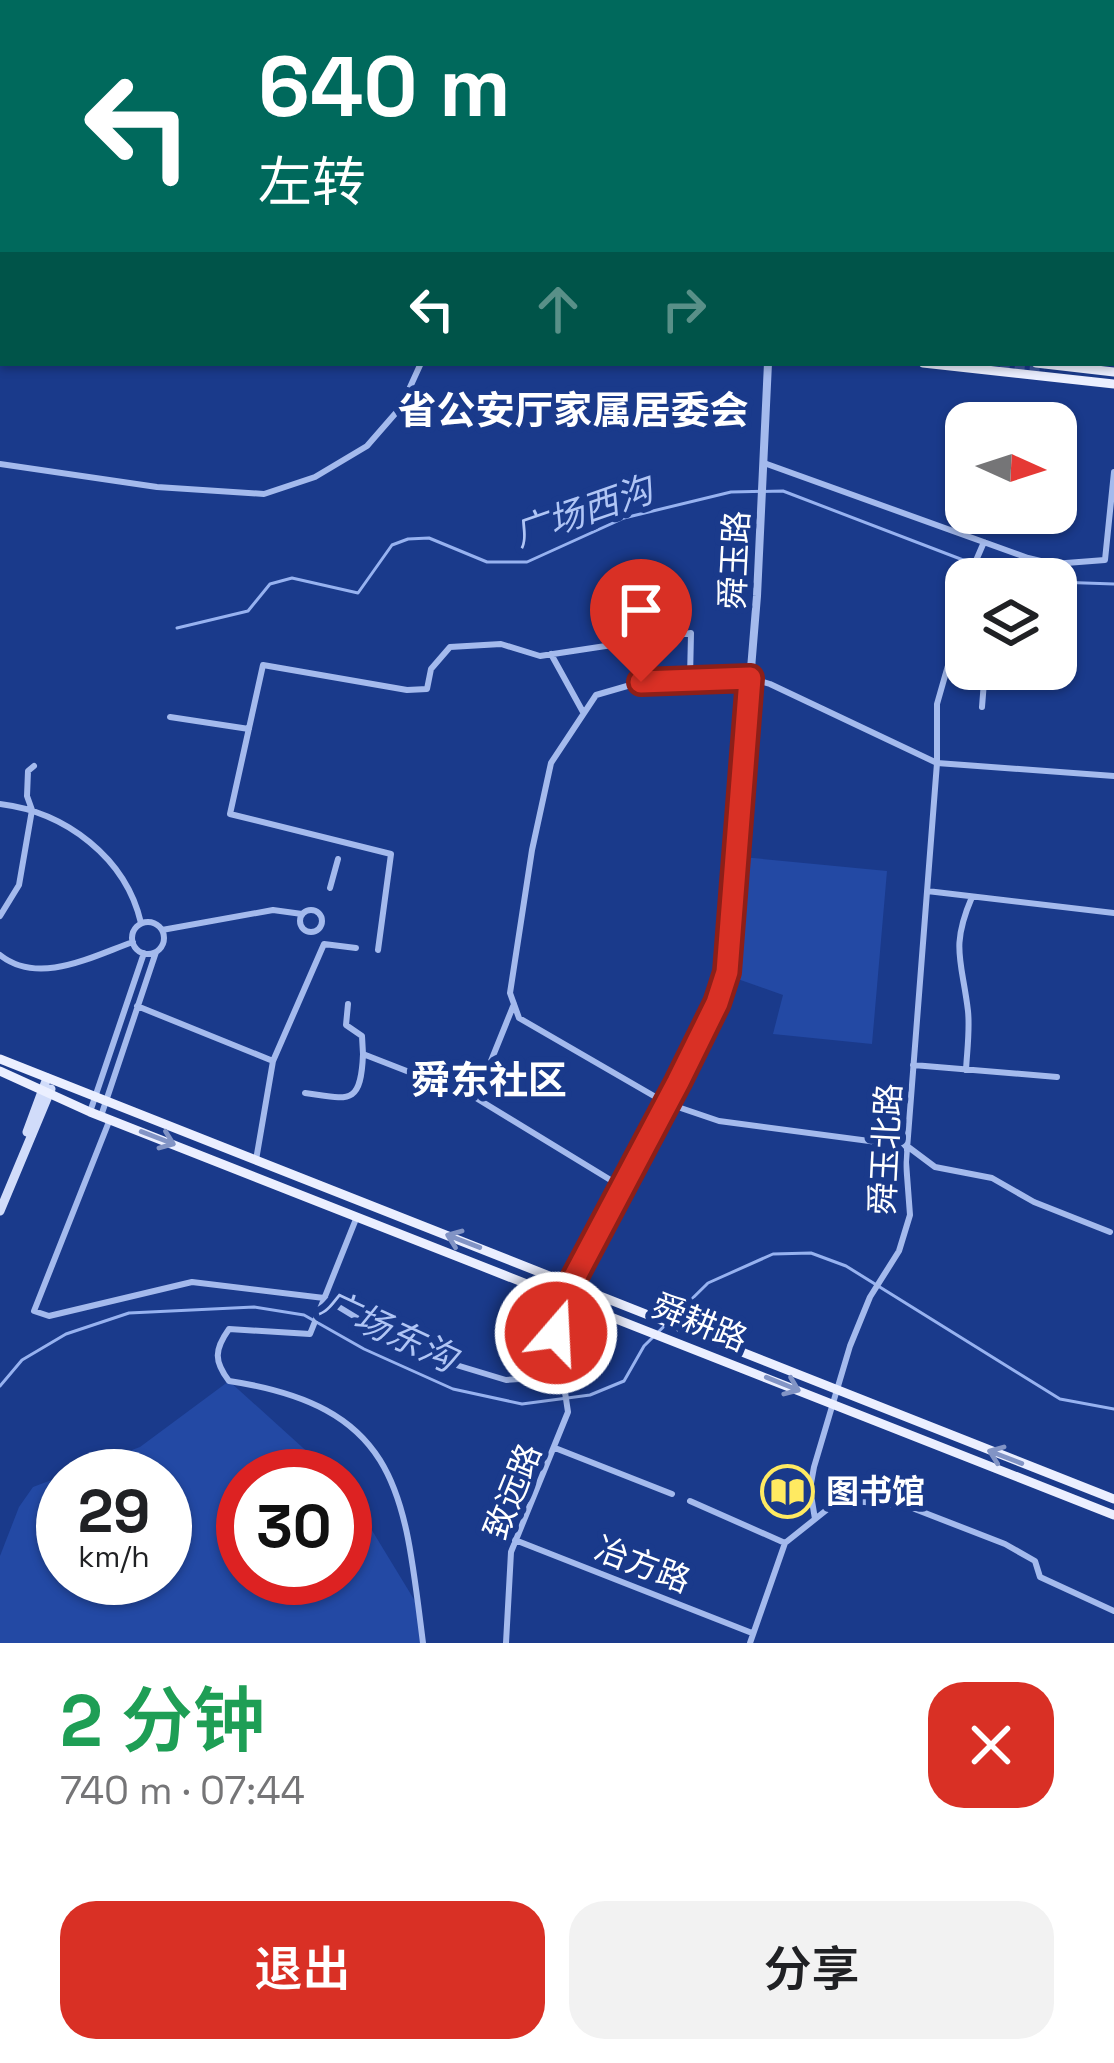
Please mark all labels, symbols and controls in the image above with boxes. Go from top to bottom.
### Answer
text: 640 m [258,33,511,141]
icon: left [60,48,216,204]
text: 左转 [258,148,366,217]
icon: left [399,276,465,342]
icon: ahead [525,276,591,342]
icon: right [651,276,717,342]
district label: 省公安厅家属居委会 [397,386,749,435]
north arrow [945,402,1077,534]
map controls [945,402,1077,690]
water label: 广场西沟 [508,465,663,557]
street label: 舜玉路 [711,510,759,611]
button: layers [945,558,1077,690]
pin [590,559,692,682]
icon: arrive [608,577,674,643]
district label: 舜东社区 [411,1056,567,1105]
street label: 舜玉北路 [862,1082,910,1216]
one-way arrow [138,1128,175,1150]
one-way arrow [445,1228,482,1250]
position arrow [493,1270,619,1396]
water label: 广场东沟 [314,1280,467,1384]
street label: 舜耕路 [646,1285,753,1361]
one-way arrow [763,1375,800,1396]
street label: 致远路 [475,1438,551,1545]
one-way arrow [987,1444,1024,1466]
speed limit sign: 30 [216,1449,372,1605]
library icon: 图书馆 [759,1463,815,1519]
place label: 图书馆 [826,1471,925,1513]
text: 29 [78,1473,150,1550]
street label: 冶方路 [589,1528,696,1602]
text: km/h [78,1537,150,1576]
text: 2 分钟 [60,1675,265,1767]
button: close [928,1682,1054,1808]
text: 740 m · 07:44 [60,1766,305,1815]
button: 退出 [60,1901,545,2039]
button: 分享 [569,1901,1054,2039]

